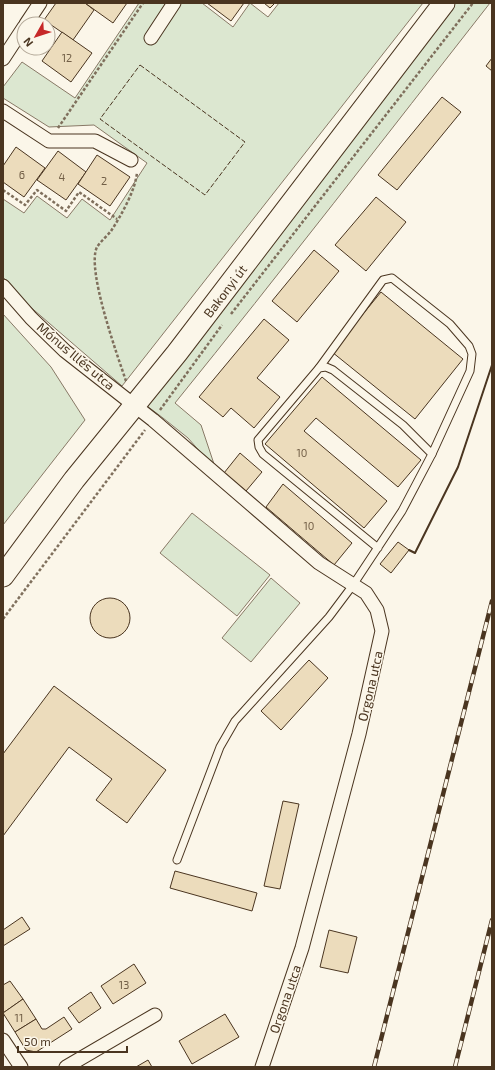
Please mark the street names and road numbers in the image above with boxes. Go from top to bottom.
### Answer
street label: Bakonyi út [200,261,250,321]
street label: Mónus Illés utca [34,319,118,393]
street label: Orgona utca [354,649,386,723]
street label: Orgona utca [266,962,304,1036]

